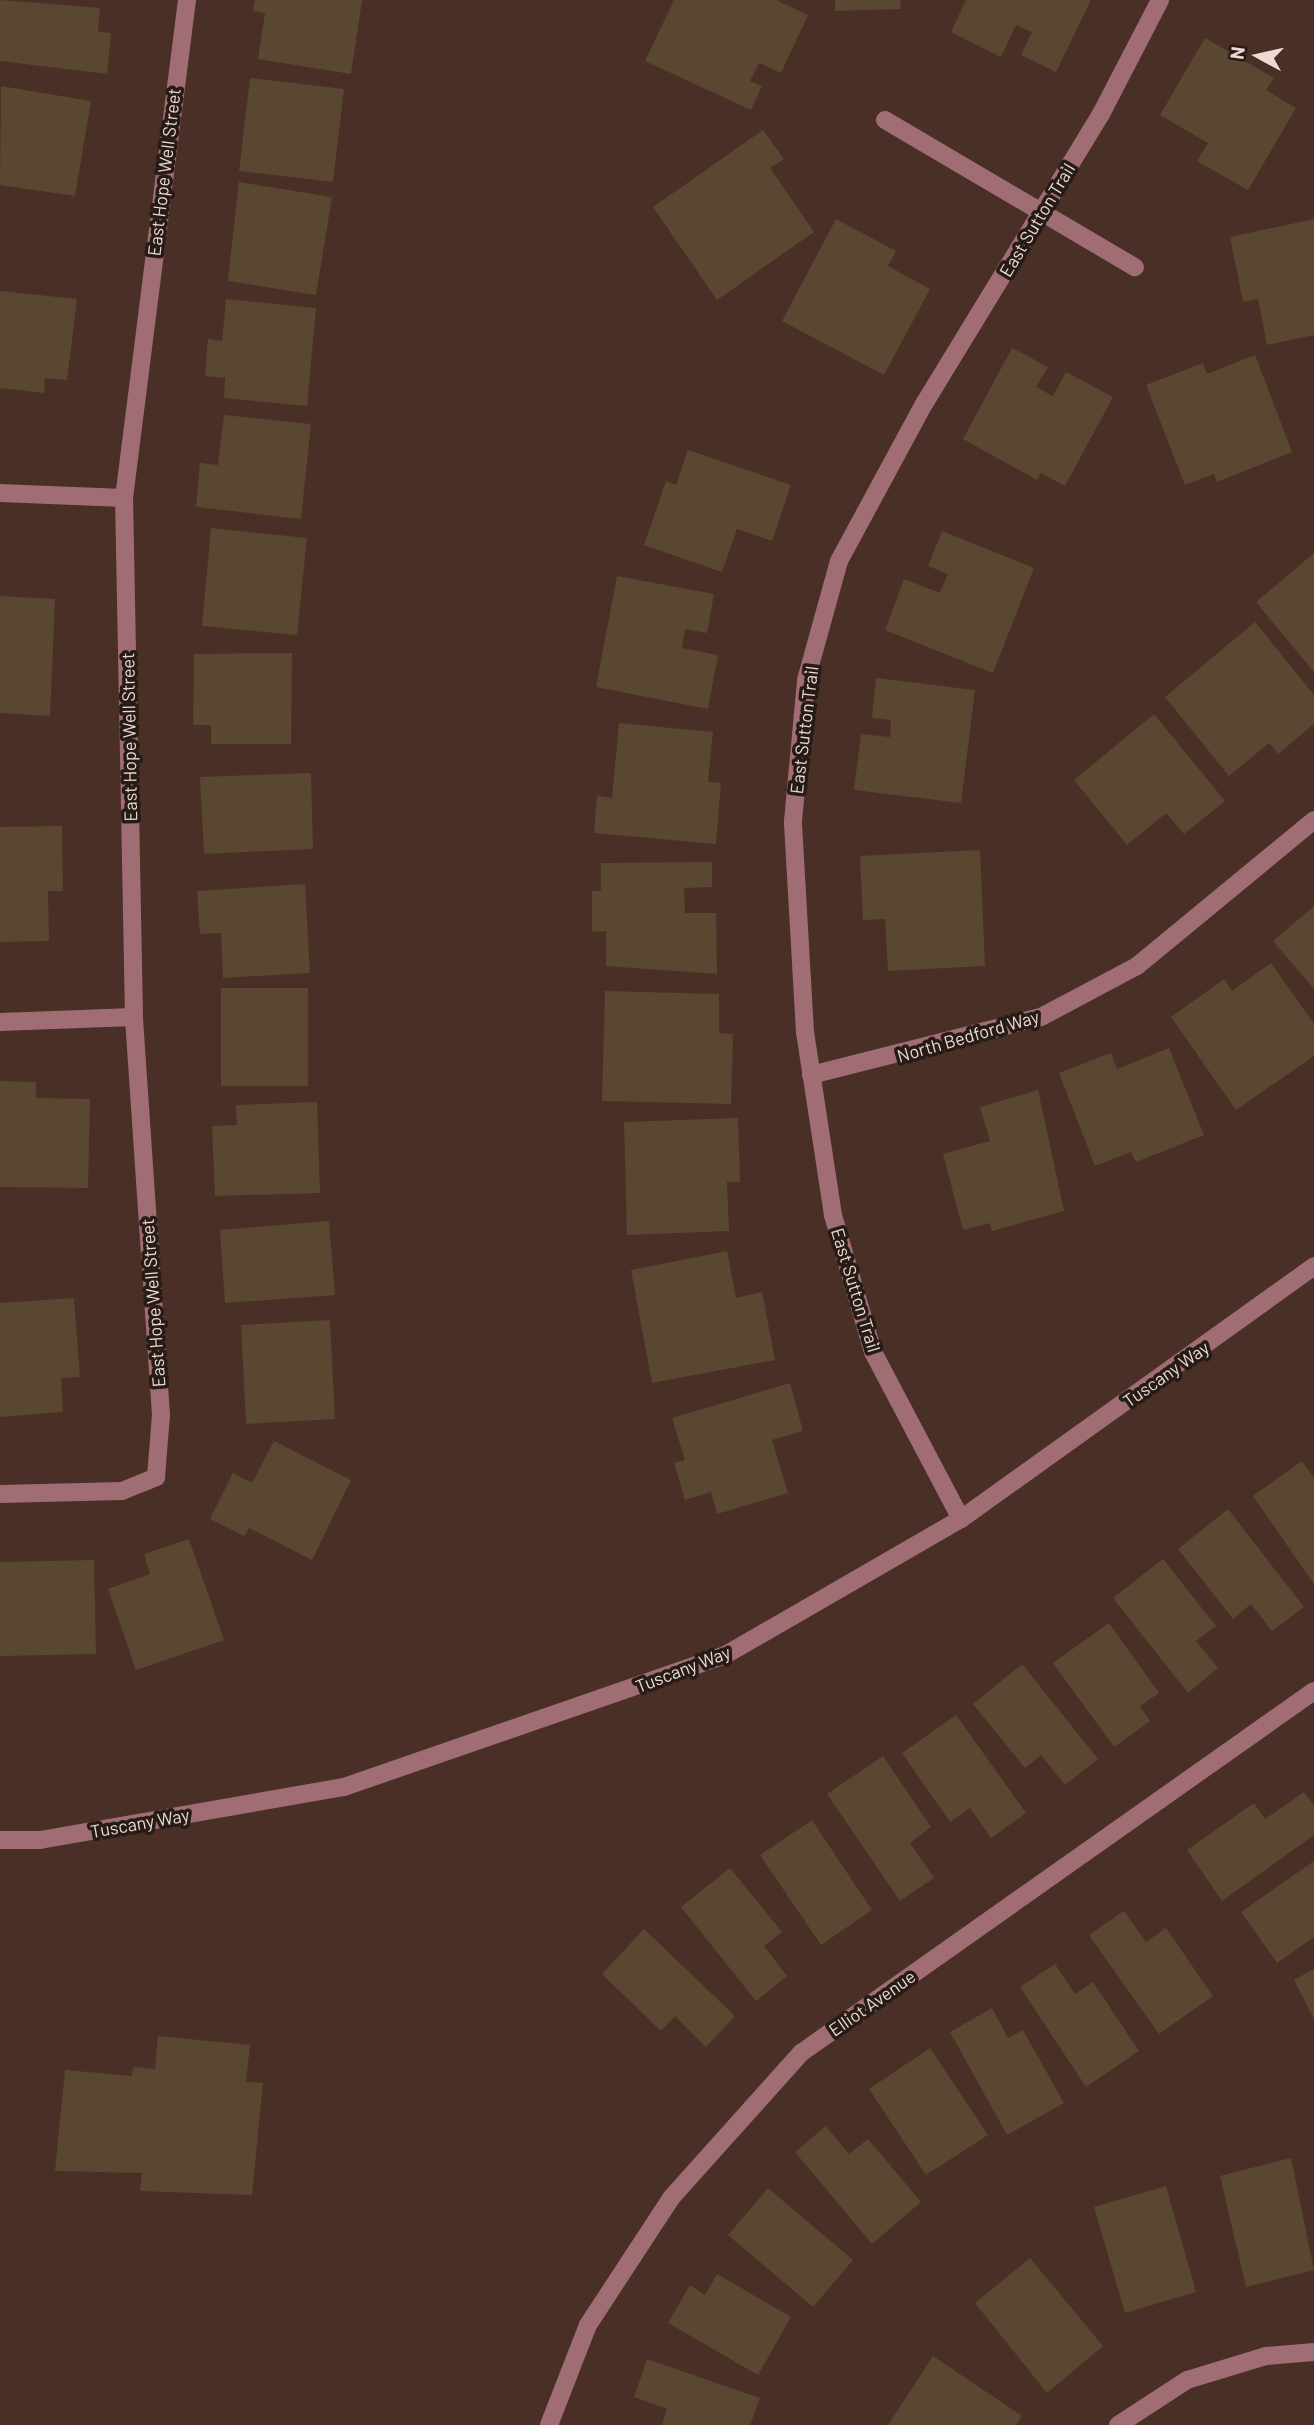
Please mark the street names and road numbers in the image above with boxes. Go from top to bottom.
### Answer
street label: East Hope Well Street [143,87,185,257]
street label: East Sutton Trail [995,159,1079,281]
street label: East Hope Well Street [117,652,141,822]
street label: East Sutton Trail [785,665,823,795]
street label: North Bedford Way [894,1005,1042,1067]
street label: East Hope Well Street [136,1218,170,1388]
street label: East Sutton Trail [827,1225,885,1355]
street label: Tuscany Way [1119,1336,1213,1412]
street label: Tuscany Way [632,1641,734,1697]
street label: Tuscany Way [89,1804,191,1842]
street label: Elliot Avenue [825,1965,919,2041]

